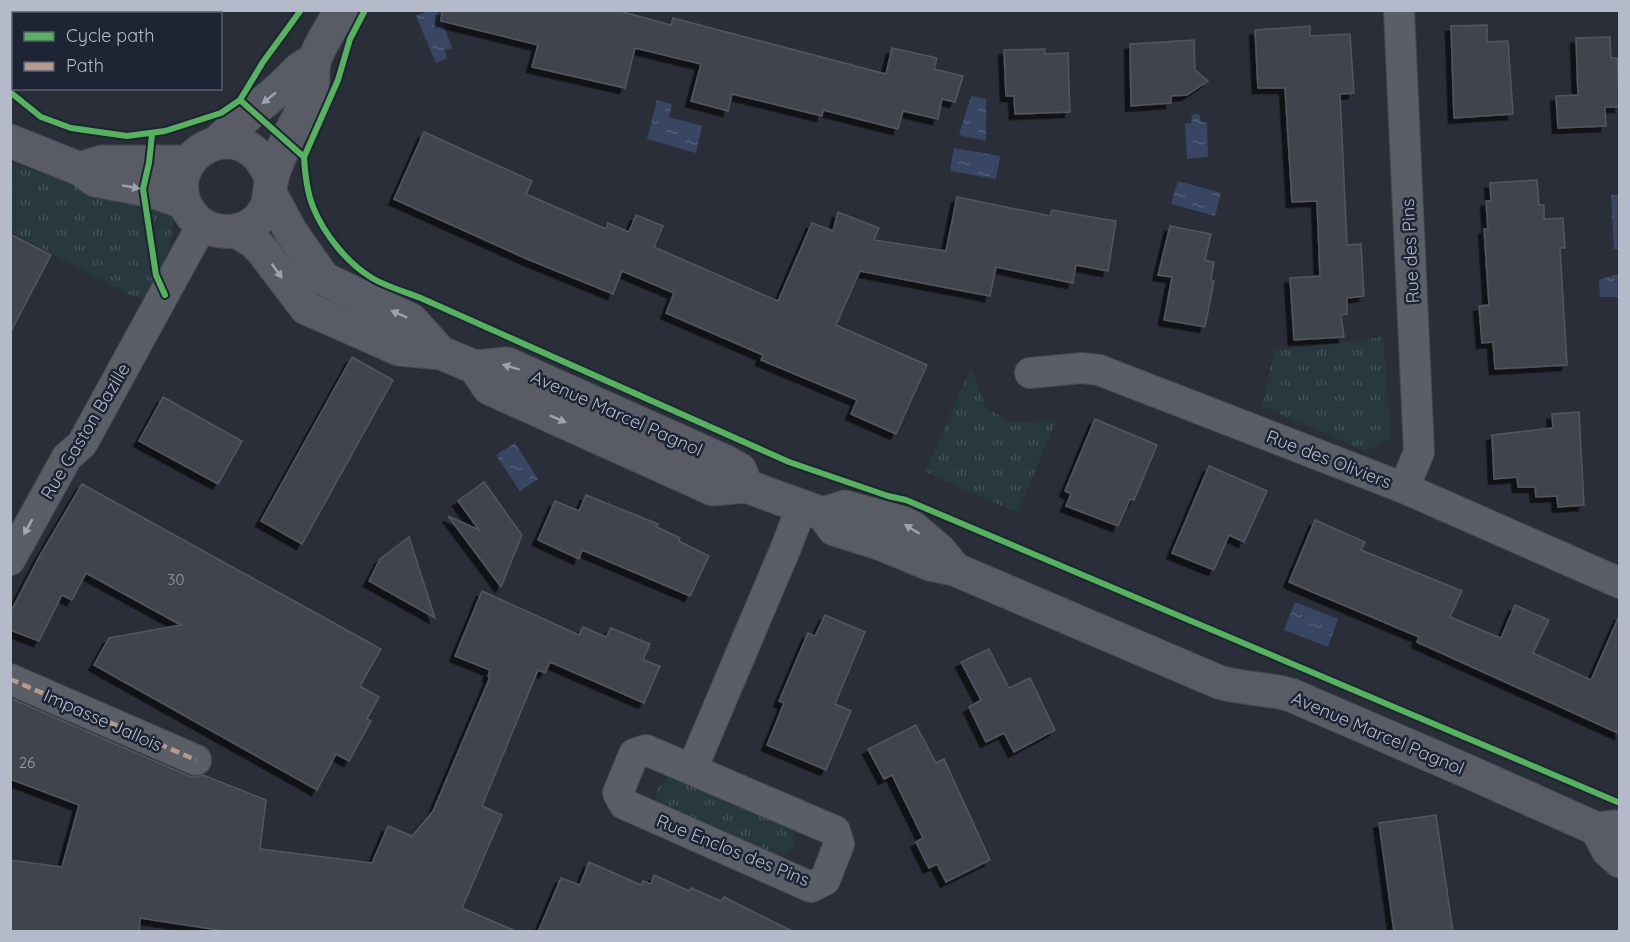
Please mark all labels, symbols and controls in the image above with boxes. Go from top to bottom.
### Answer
legend [12,12,222,90]
text: Cycle path [66,24,154,47]
text: Path [66,54,104,77]
one-way arrow [261,91,277,104]
one-way arrow [122,183,141,192]
street label: Rue des Pins [1396,198,1424,304]
one-way arrow [271,263,283,278]
one-way arrow [389,309,407,319]
street label: Rue Gaston Bazille [35,359,135,503]
one-way arrow [502,362,520,371]
street label: Avenue Marcel Pagnol [528,365,706,461]
one-way arrow [550,414,567,423]
street label: Rue des Oliviers [1263,425,1395,493]
one-way arrow [23,519,33,536]
one-way arrow [904,524,920,535]
house number: 30 [168,570,184,589]
street label: Impasse Jallois [40,684,166,756]
street label: Avenue Marcel Pagnol [1288,686,1468,780]
house number: 26 [19,753,35,772]
street label: Rue Enclos des Pins [653,809,813,891]

